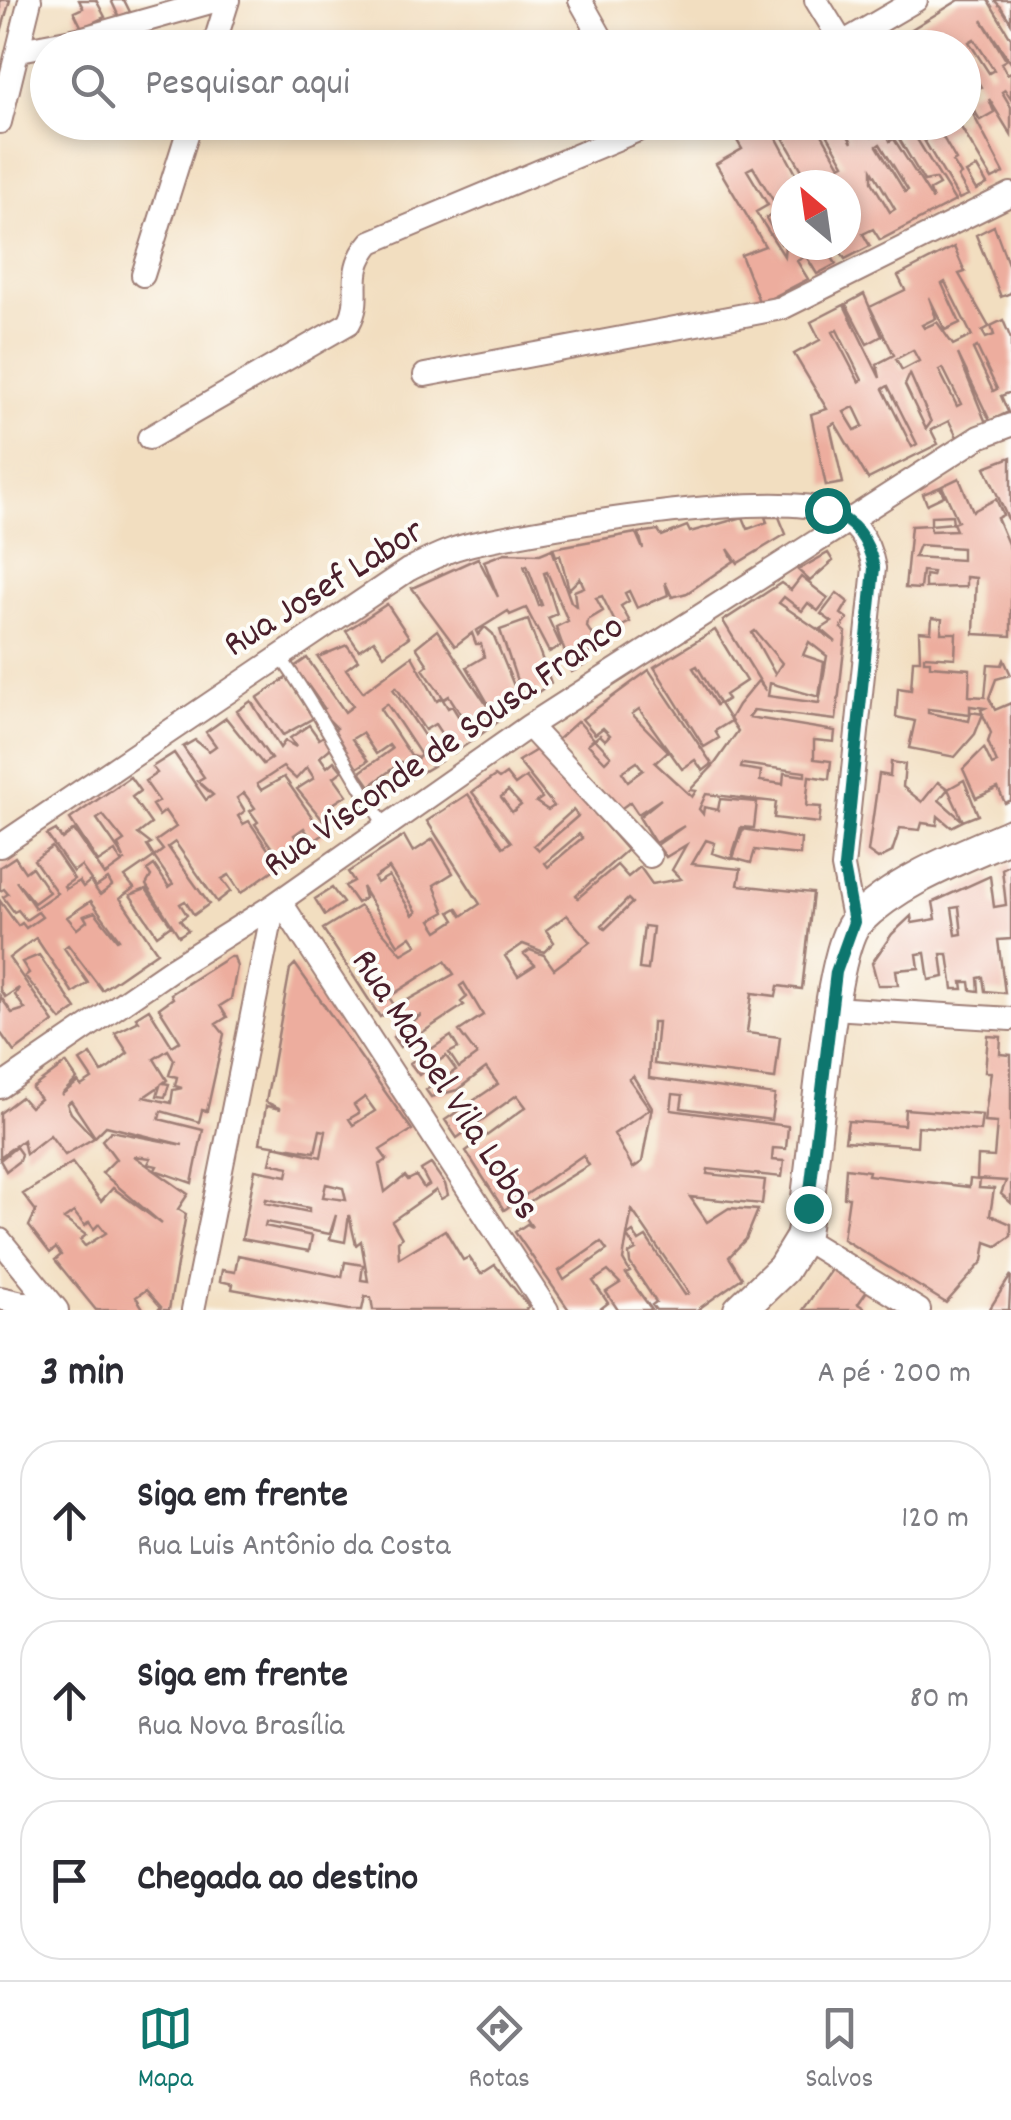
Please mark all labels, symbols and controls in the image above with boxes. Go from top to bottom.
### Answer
search box [30,30,981,140]
icon: search [65,58,120,113]
text: Pesquisar aqui [145,58,350,113]
north arrow [771,170,861,260]
route start [805,488,851,534]
street label: Rua Josef Labor [214,506,436,674]
street label: Rua Visconde de Sousa Franco [253,602,637,894]
street label: Rua Manoel Vila Lobos [335,940,551,1232]
route end [786,1186,832,1232]
text: 3 min [40,1345,124,1405]
text: A pé · 200 m [817,1352,971,1398]
text: Siga em frente [137,1470,348,1525]
icon: ahead [42,1493,97,1548]
text: 120 m [901,1497,969,1543]
text: Rua Luis Antônio da Costa [137,1525,450,1571]
text: Siga em frente [137,1650,348,1705]
icon: ahead [42,1673,97,1728]
text: 80 m [909,1677,969,1723]
text: Rua Nova Brasília [137,1705,344,1751]
icon: arrive [42,1853,97,1908]
text: Chegada ao destino [137,1853,418,1908]
tab: Mapa [138,2001,193,2101]
tab: Rotas [469,2001,530,2101]
tab: Salvos [805,2001,873,2101]

